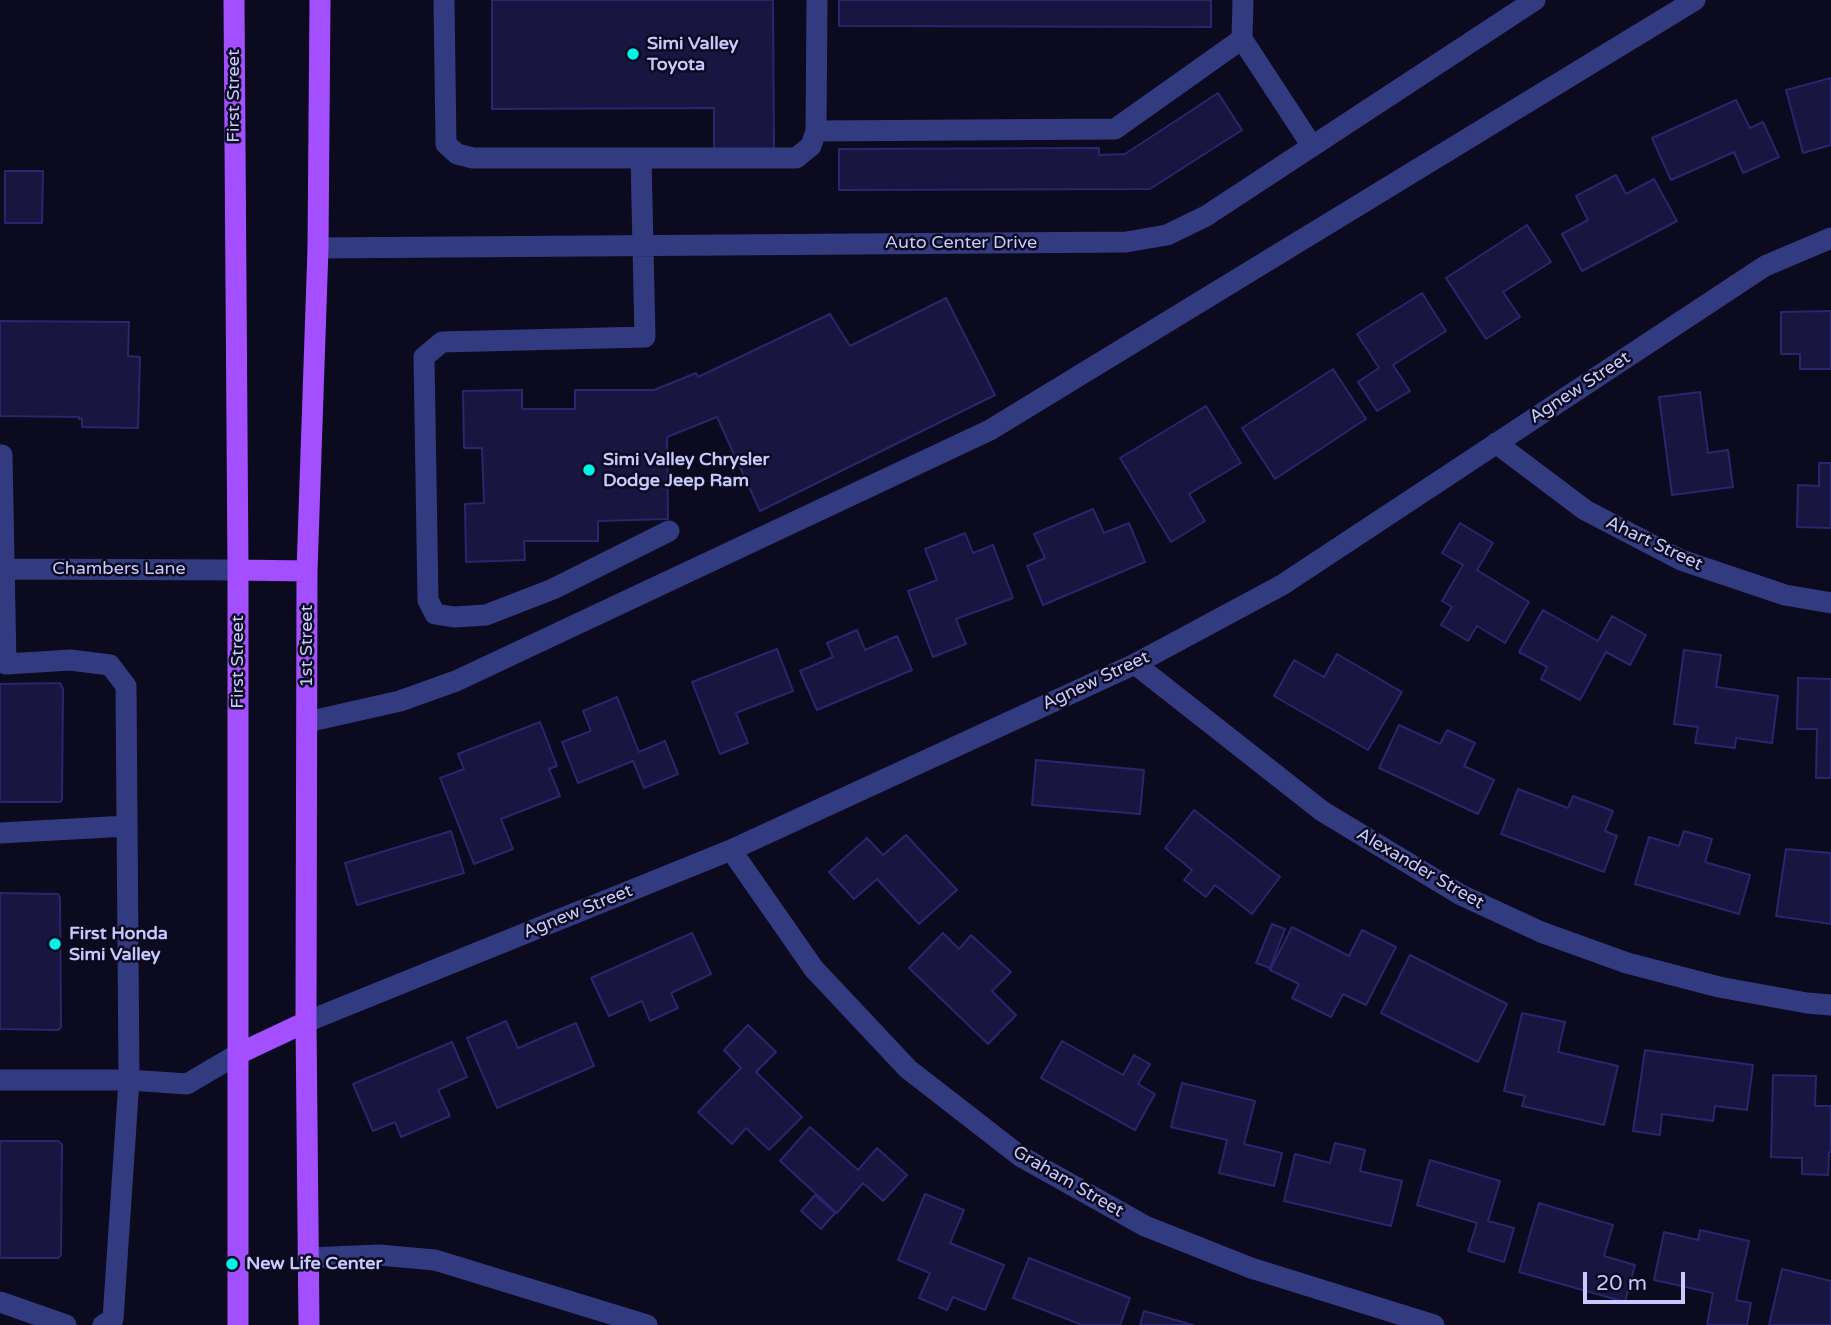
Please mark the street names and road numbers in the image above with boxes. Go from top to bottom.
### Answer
street label: First Street [223,49,245,143]
street label: Auto Center Drive [885,232,1037,254]
street label: Agnew Street [1525,347,1635,429]
street label: Ahart Street [1602,512,1706,576]
street label: Chambers Lane [52,558,186,580]
street label: 1st Street [296,605,318,687]
street label: First Street [227,615,249,709]
street label: Agnew Street [1039,647,1153,715]
street label: Alexander Street [1353,824,1487,914]
street label: Agnew Street [520,880,636,944]
street label: Graham Street [1009,1142,1127,1222]

